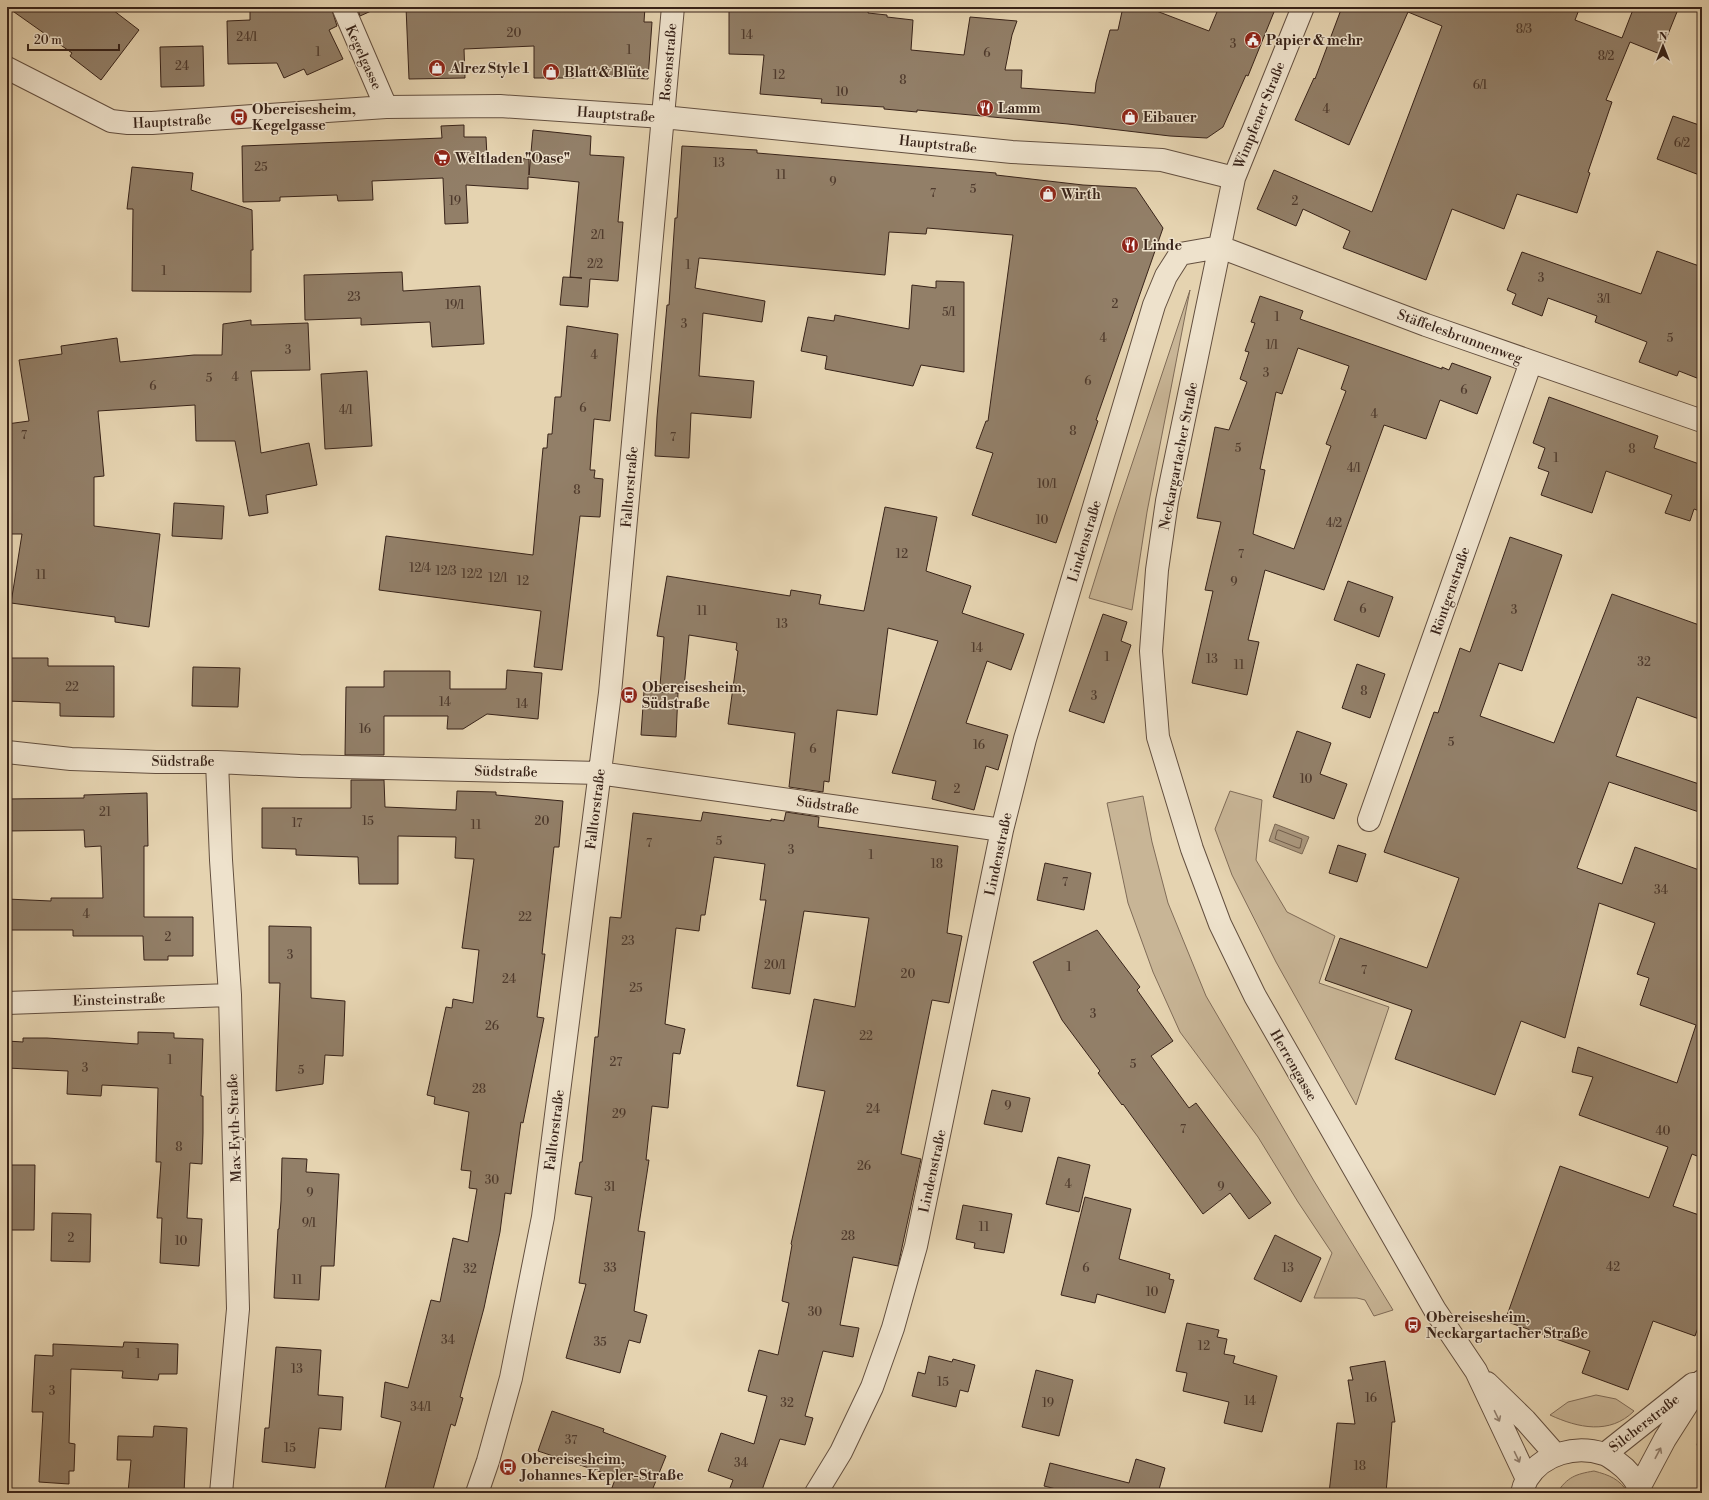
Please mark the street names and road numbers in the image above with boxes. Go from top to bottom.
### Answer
street label: Kegelgasse [341,22,385,93]
street label: Rosenstraße [657,22,681,102]
street label: Wimpfener Straße [1230,59,1290,173]
street label: Hauptstraße [576,103,656,127]
street label: Hauptstraße [132,111,212,133]
street label: Hauptstraße [898,132,978,158]
street label: Stäffelesbrunnenweg [1395,306,1525,368]
street label: Neckargartacher Straße [1156,381,1202,532]
street label: Falltorstraße [617,446,643,529]
street label: Lindenstraße [1064,498,1106,584]
street label: Röntgenstraße [1427,545,1475,638]
street label: Südstraße [151,753,215,771]
street label: Südstraße [474,762,538,782]
street label: Falltorstraße [582,768,610,851]
street label: Südstraße [795,793,860,819]
street label: Lindenstraße [981,811,1017,898]
street label: Einsteinstraße [72,989,166,1011]
street label: Herrengasse [1265,1027,1321,1104]
street label: Max-Eyth-Straße [224,1073,246,1183]
street label: Falltorstraße [541,1089,569,1172]
street label: Lindenstraße [915,1128,951,1215]
street label: Silcherstraße [1606,1391,1683,1457]

